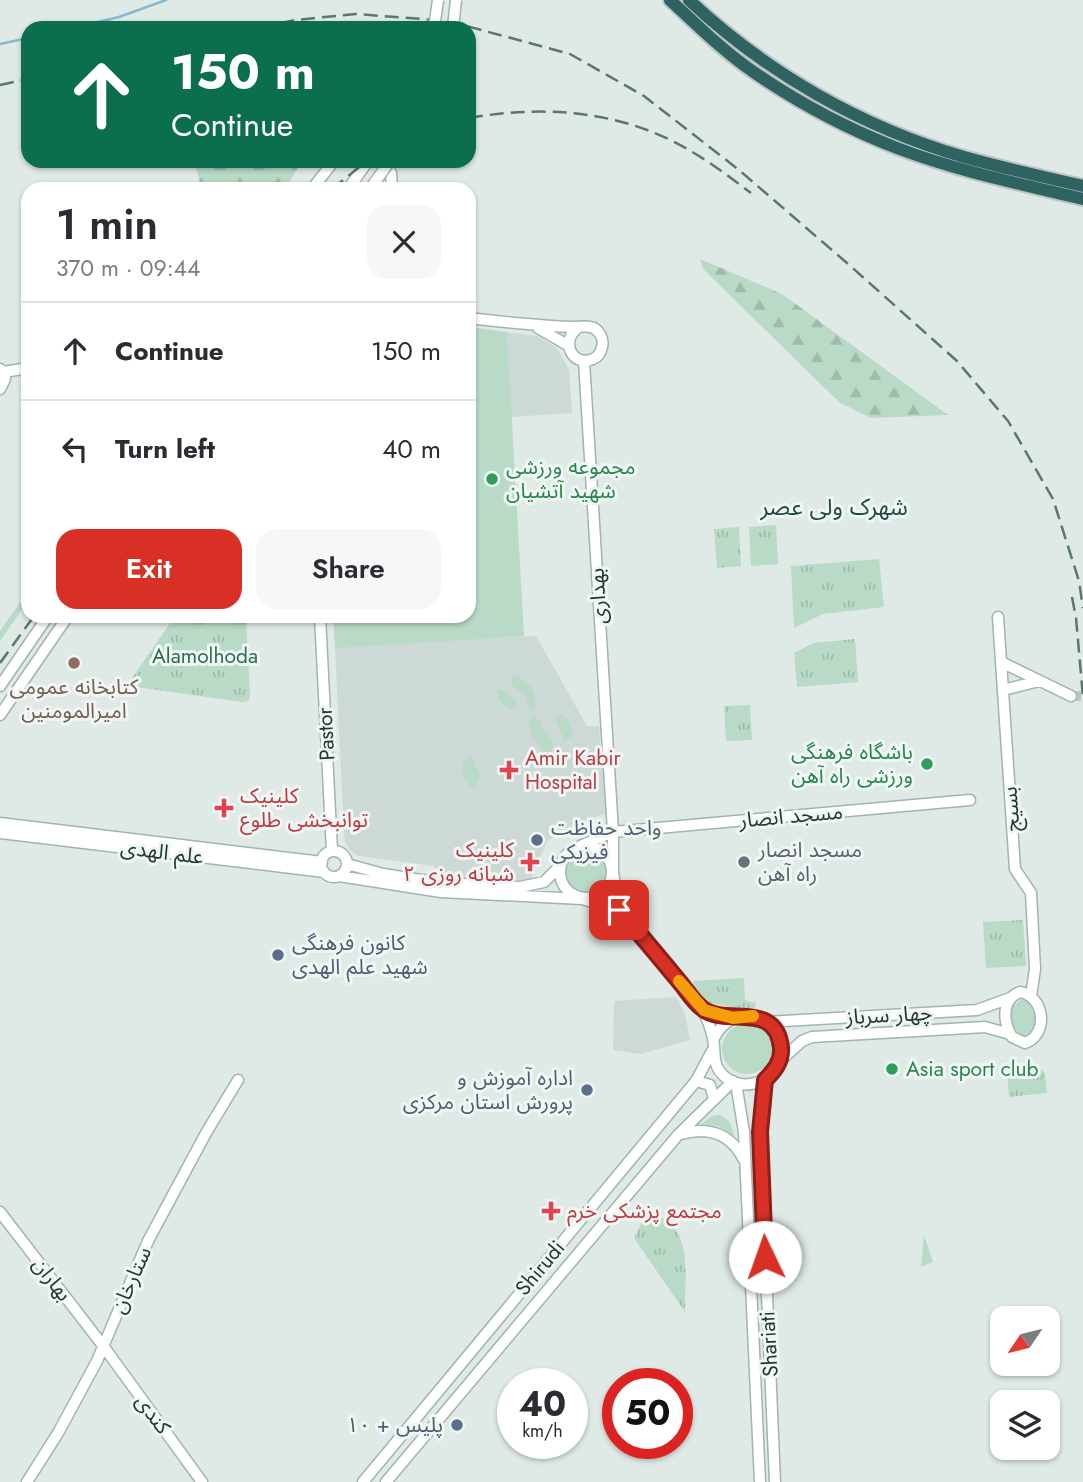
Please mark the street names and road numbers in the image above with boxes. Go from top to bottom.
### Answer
street label: بهداری [582,567,614,625]
street label: Pastor [310,706,342,761]
street label: بسیج [994,786,1028,832]
street label: مسجد انصار [737,797,844,836]
street label: علم الهدی [119,832,205,872]
street label: چهار سرباز [844,998,933,1032]
street label: Shirudi [508,1234,572,1302]
street label: ستارخان [103,1242,159,1318]
street label: بهاران [25,1250,79,1308]
street label: Shariati [752,1310,786,1378]
street label: کندی [128,1388,178,1440]

